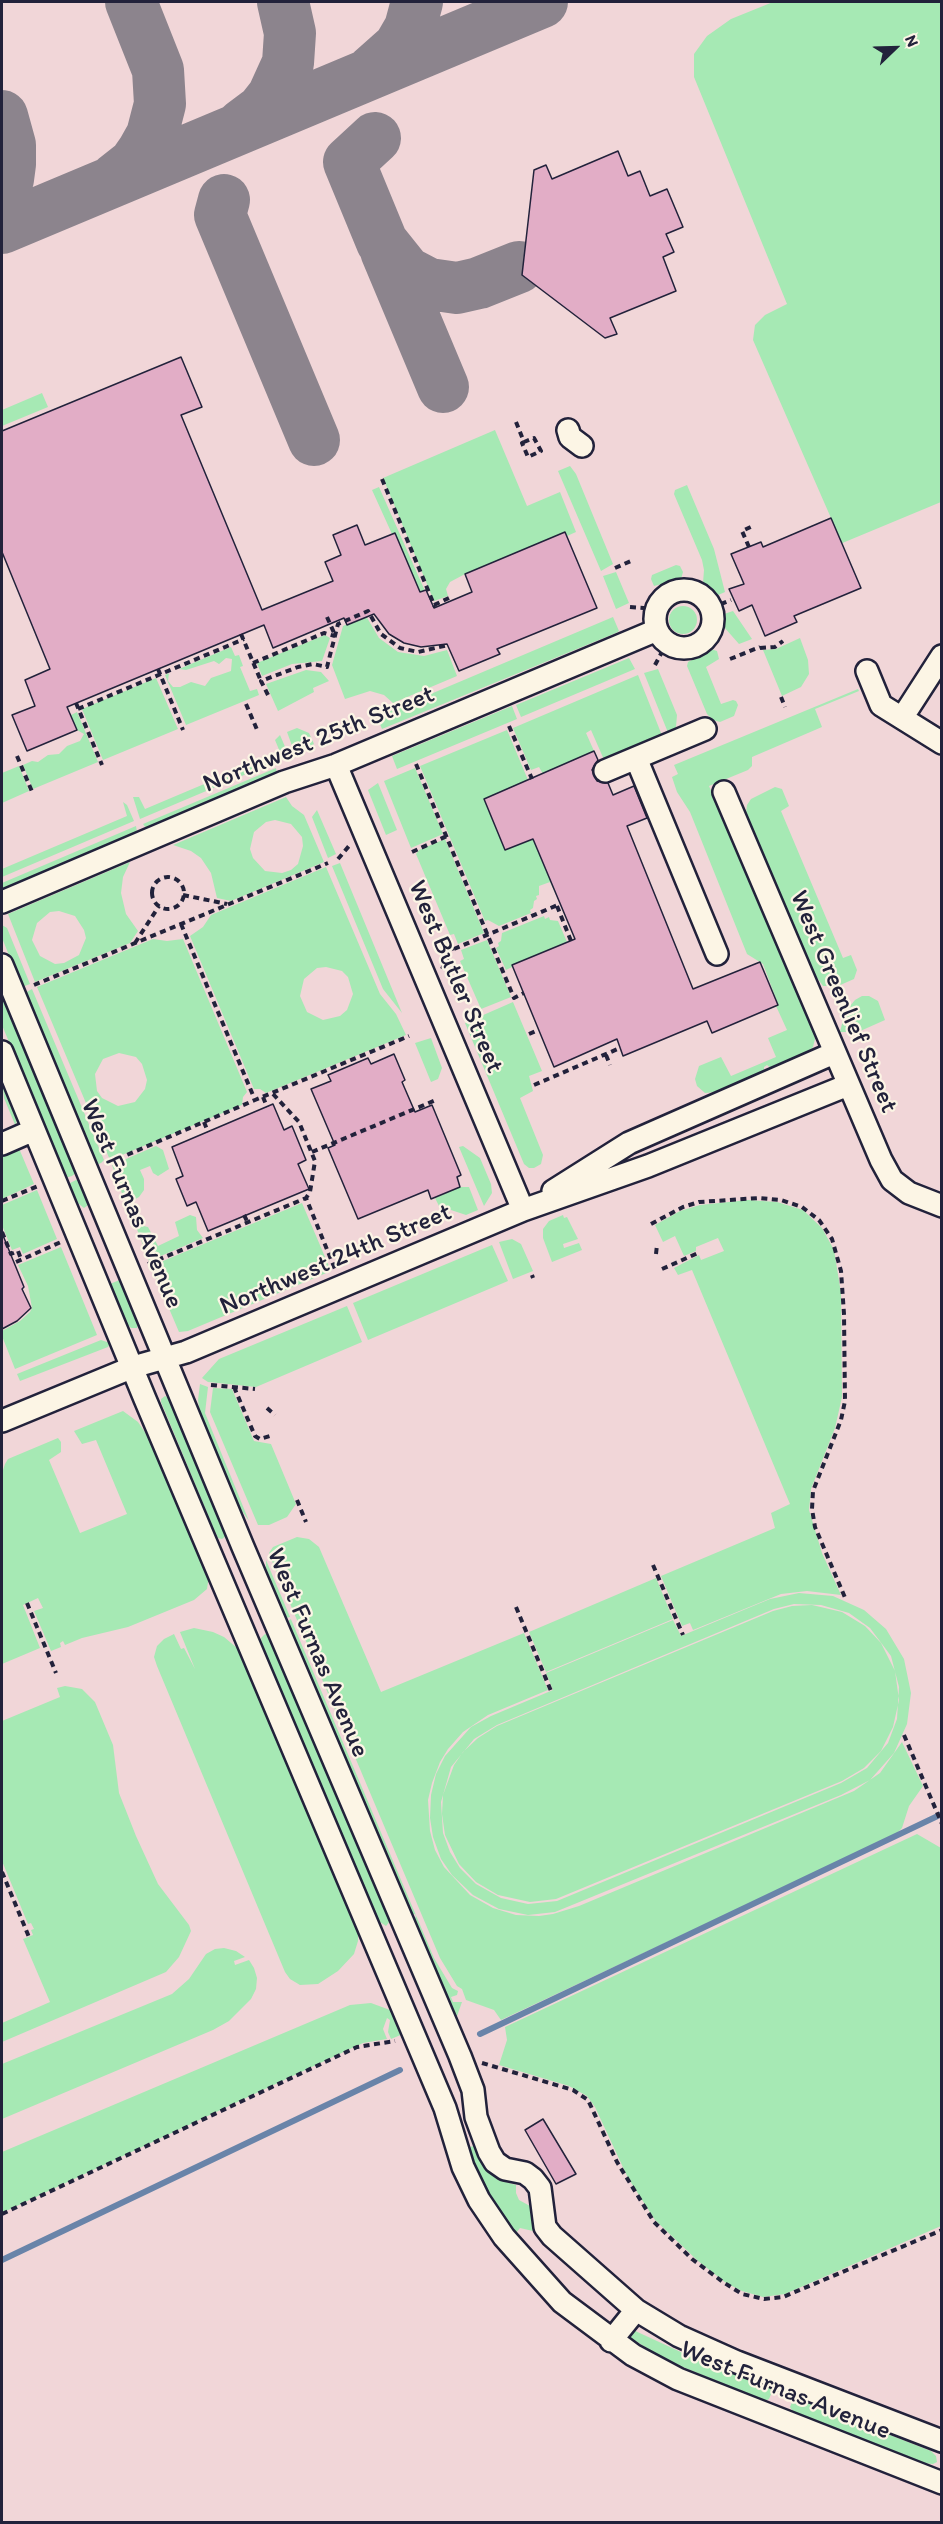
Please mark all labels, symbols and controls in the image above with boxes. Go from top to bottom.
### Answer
north arrow [865,18,925,78]
text: N [901,32,923,49]
street label: Northwest 25th Street [199,679,439,801]
street label: West Butler Street [400,876,510,1078]
street label: West Greenlief Street [782,886,904,1118]
street label: West Furnas Avenue [73,1095,189,1313]
street label: Northwest 24th Street [215,1197,457,1323]
street label: West Furnas Avenue [259,1544,375,1762]
street label: West Furnas Avenue [675,2335,895,2447]

